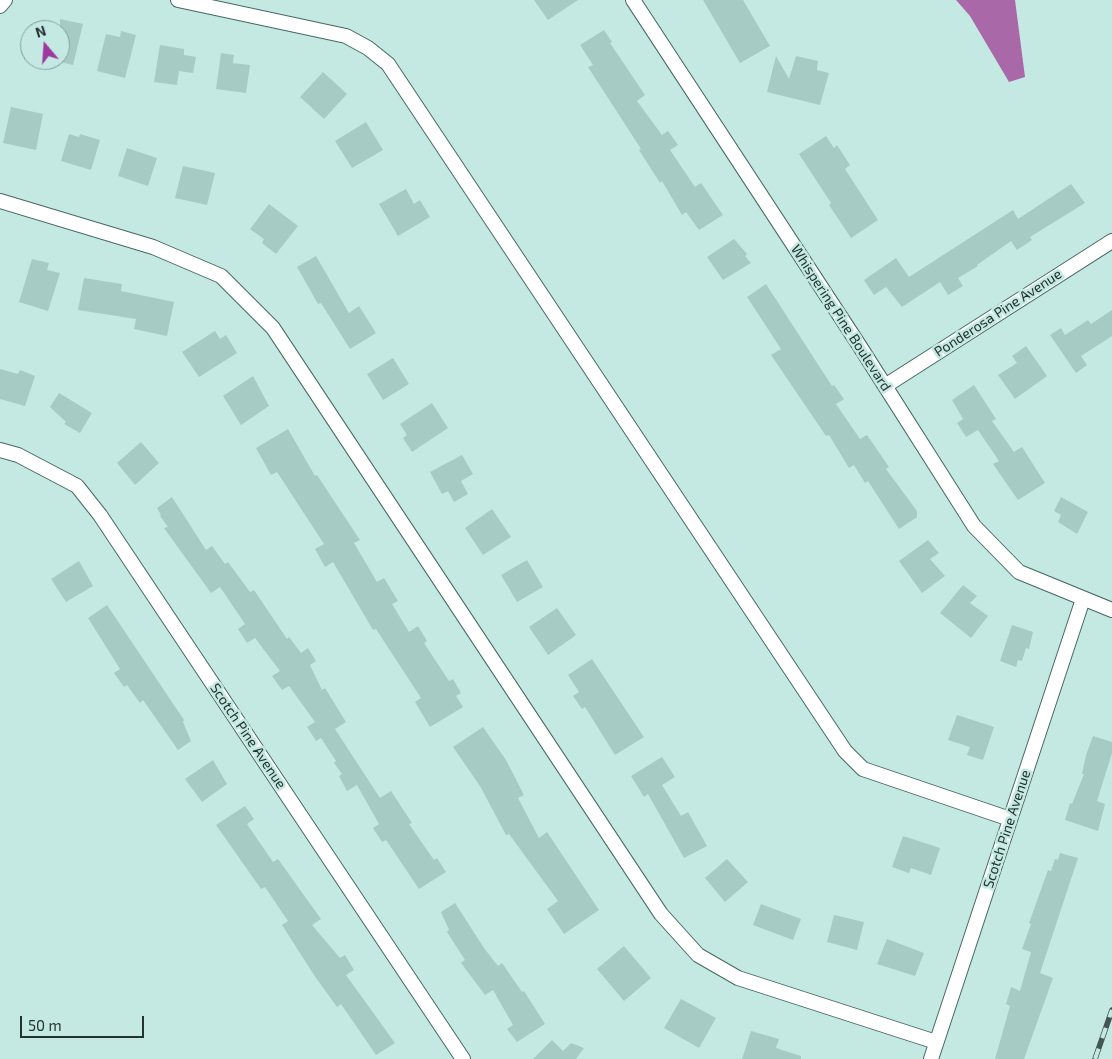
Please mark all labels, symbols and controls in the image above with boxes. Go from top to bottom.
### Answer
north arrow [20,20,70,70]
text: N [33,22,48,41]
street label: Whispering Pine Boulevard [787,242,895,394]
street label: Ponderosa Pine Avenue [931,266,1065,360]
street label: Scotch Pine Avenue [207,680,289,792]
street label: Scotch Pine Avenue [980,768,1034,890]
scale bar [22,1006,146,1038]
text: 50 m [28,1016,62,1034]

